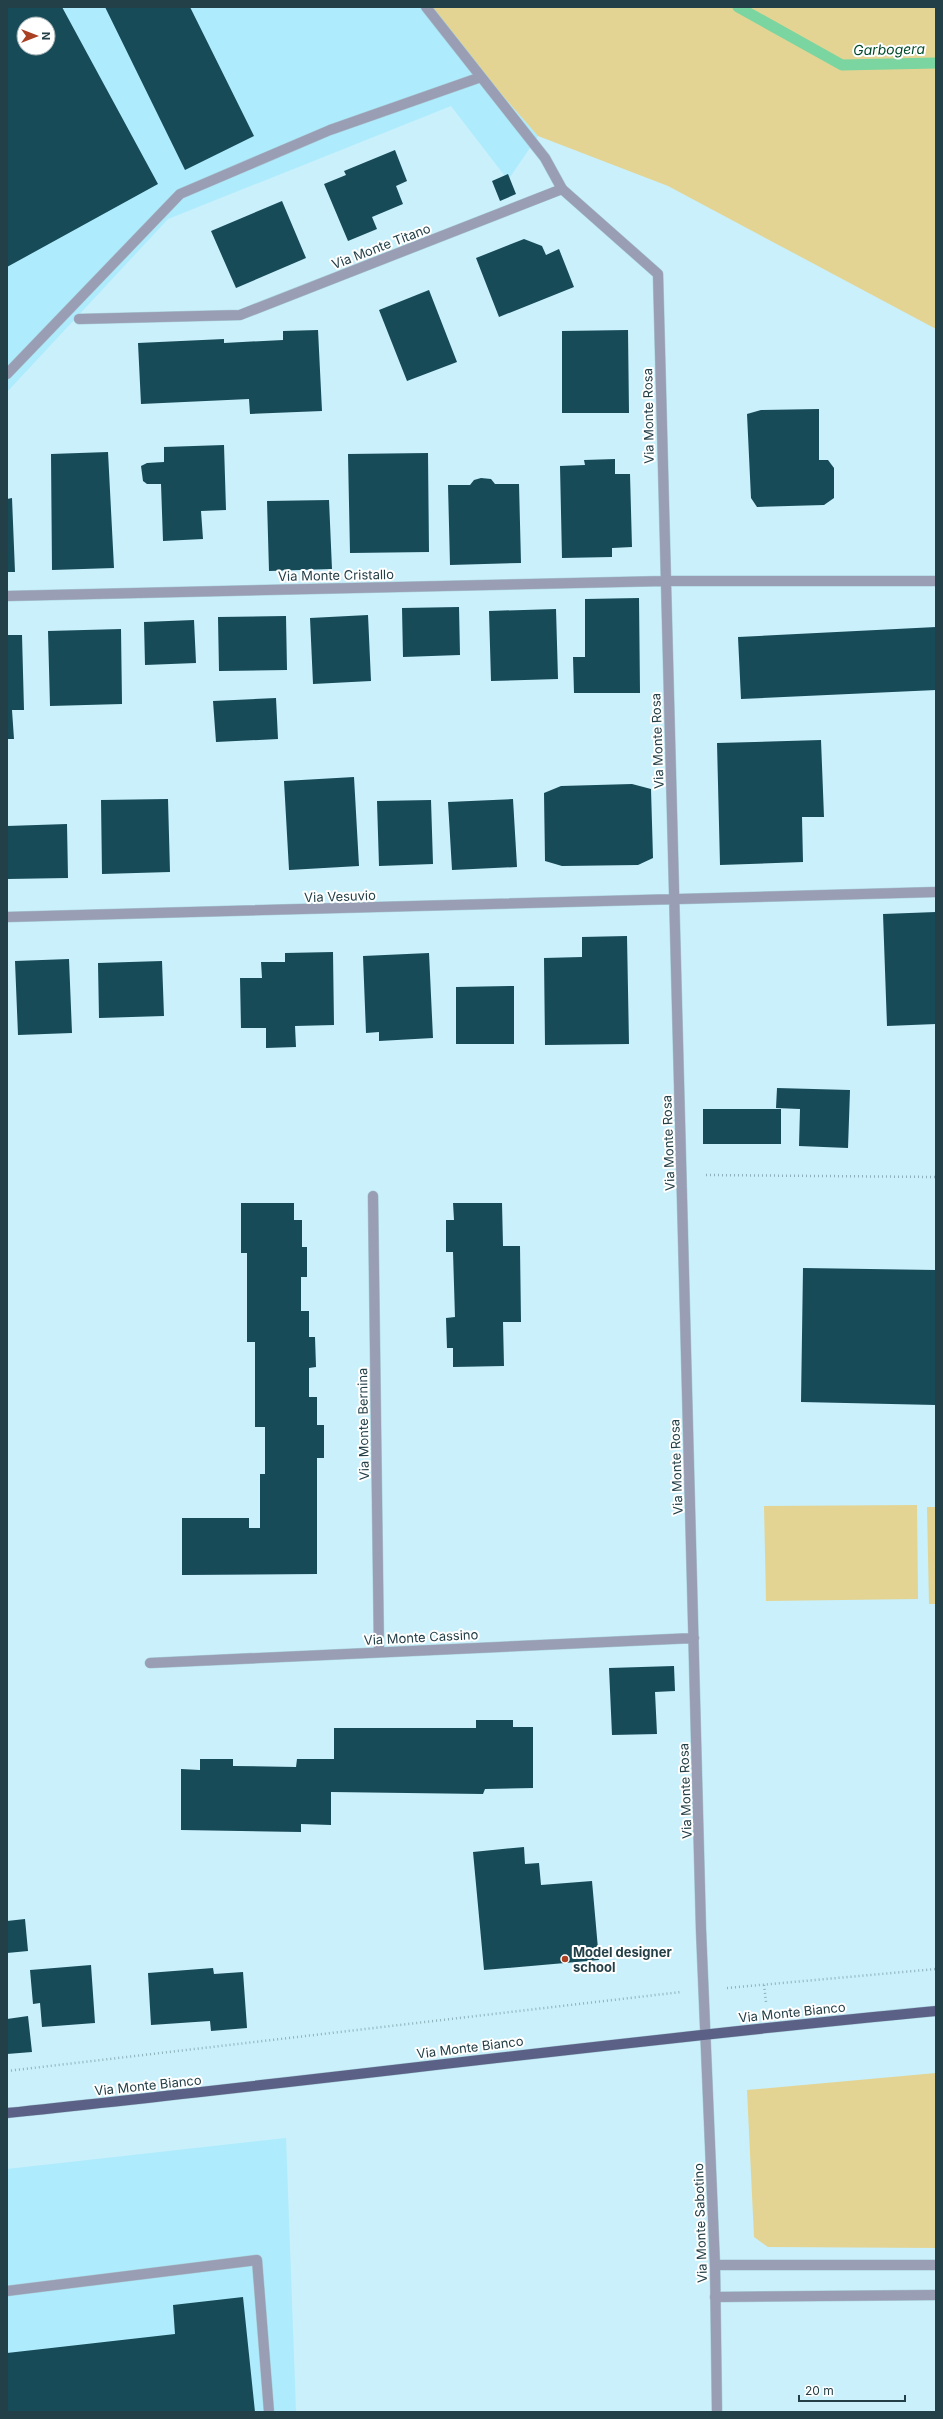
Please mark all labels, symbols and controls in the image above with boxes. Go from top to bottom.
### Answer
north arrow [16,16,56,56]
text: N [39,32,53,40]
water label: Garbogera [853,40,925,58]
street label: Via Monte Titano [329,220,433,272]
street label: Via Monte Rosa [639,368,657,464]
street label: Via Monte Cristallo [278,566,394,584]
street label: Via Monte Rosa [647,693,667,789]
street label: Via Vesuvio [304,887,376,905]
street label: Via Monte Rosa [658,1095,678,1191]
street label: Via Monte Bernina [354,1368,372,1480]
street label: Via Monte Rosa [666,1419,686,1515]
street label: Via Monte Cassino [363,1626,479,1648]
street label: Via Monte Rosa [675,1743,695,1839]
place label: Model designer school [573,1944,672,1975]
marker: Model designer school [560,1954,570,1964]
street label: Via Monte Bianco [738,1998,846,2026]
street label: Via Monte Bianco [416,2032,525,2061]
street label: Via Monte Bianco [94,2071,202,2099]
street label: Via Monte Sabotino [690,2163,710,2283]
scale bar [799,2377,905,2403]
text: 20 m [805,2383,834,2398]

